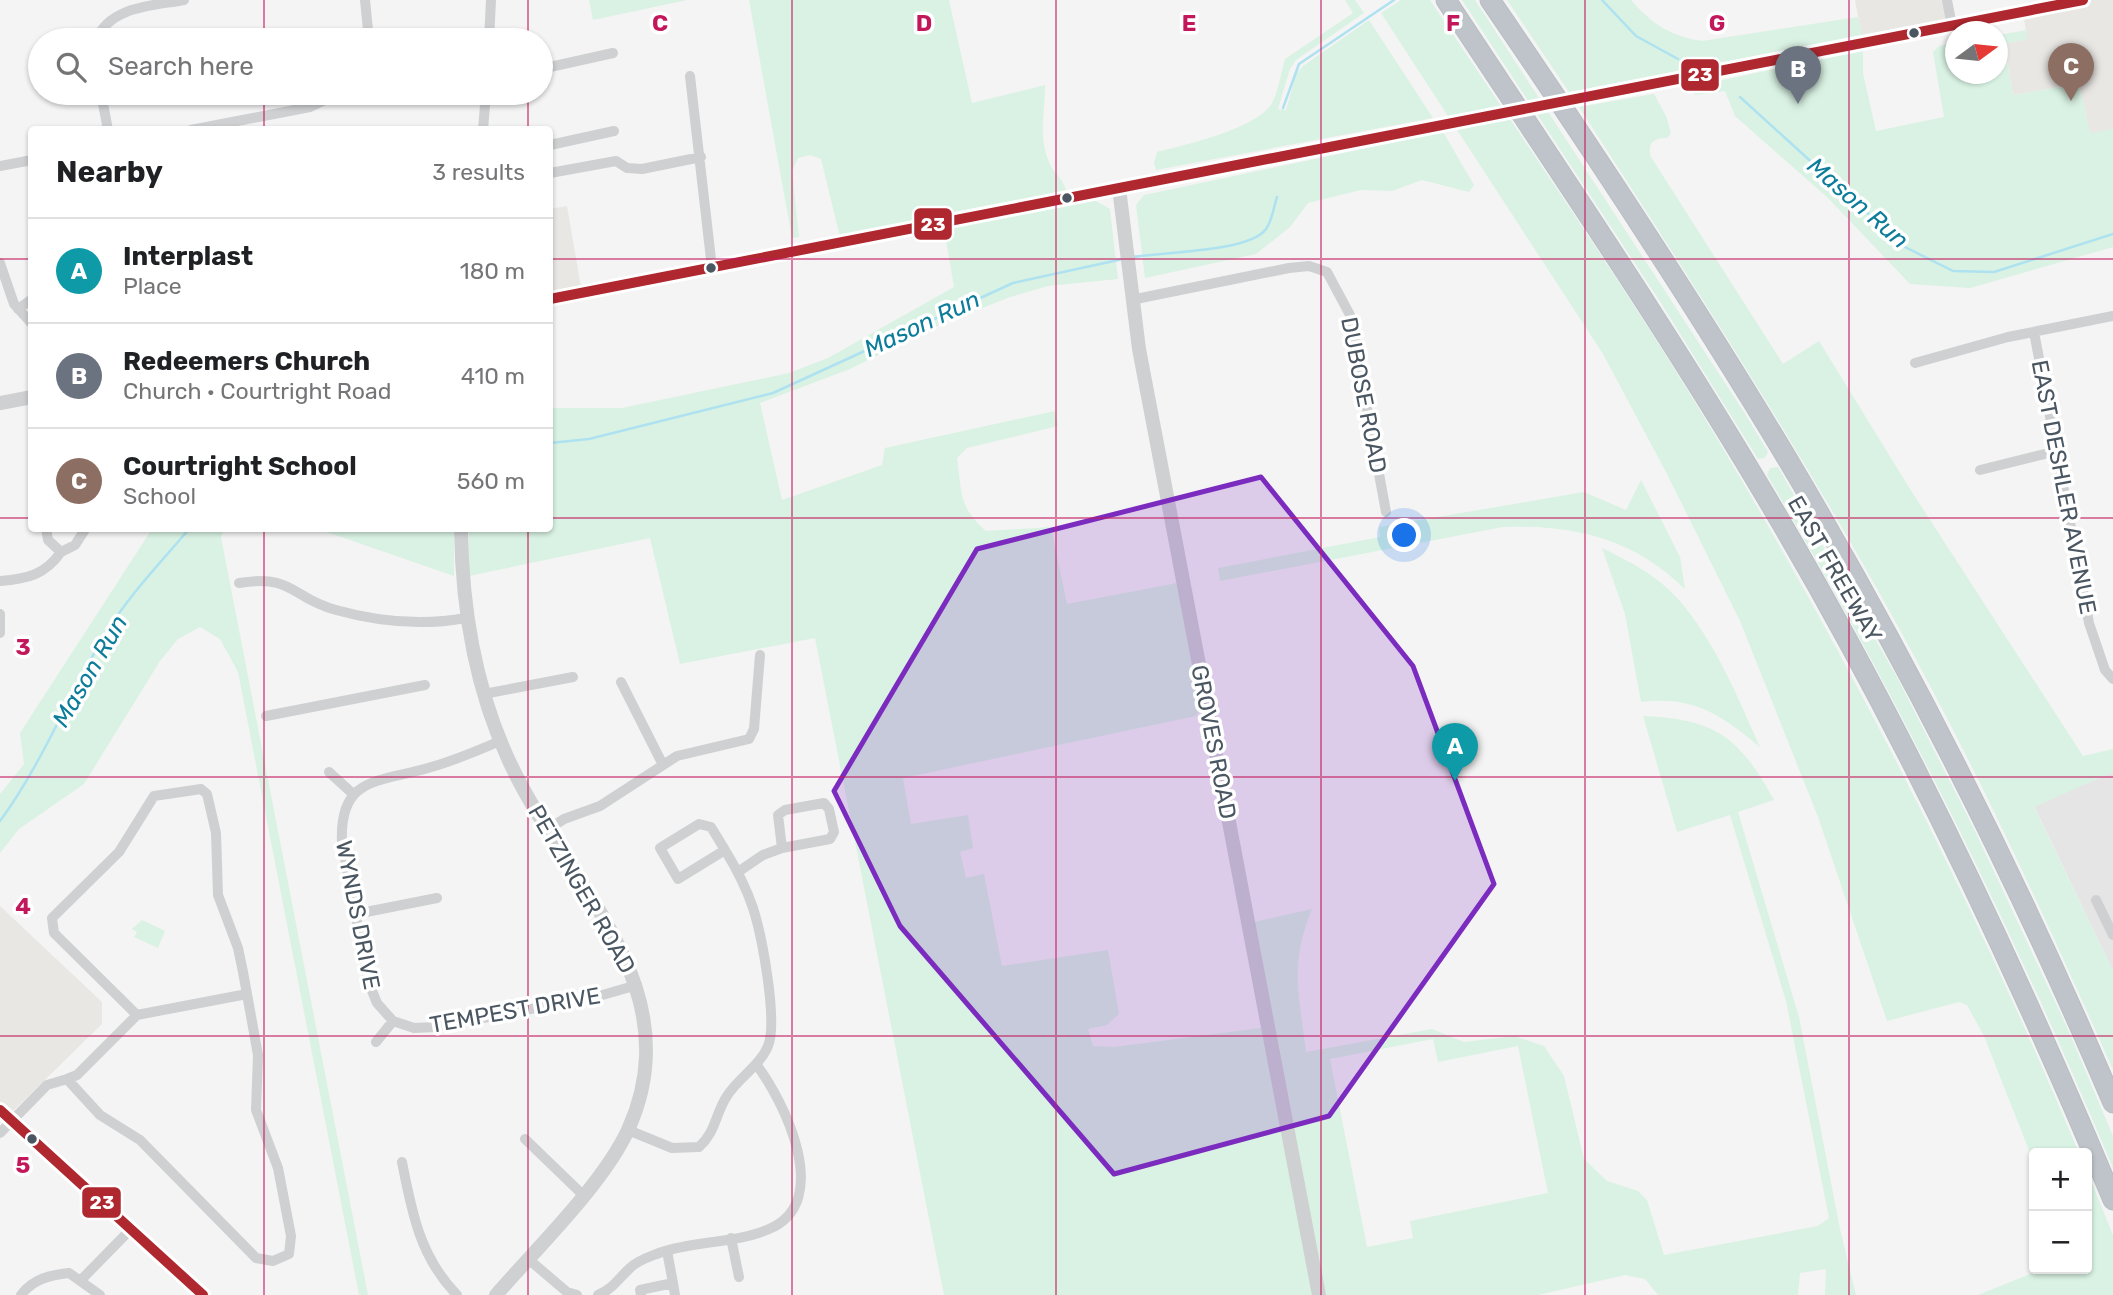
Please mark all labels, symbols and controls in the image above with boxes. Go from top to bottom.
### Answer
text: C [652,9,668,37]
text: D [916,9,932,37]
text: E [1182,9,1196,37]
text: F [1446,9,1460,37]
text: G [1709,9,1725,37]
north arrow [1945,21,2008,84]
unlabelled marker [1907,26,1921,40]
search box [28,28,553,105]
pin: C [2048,43,2094,101]
pin: B [1775,46,1821,104]
icon: search [52,48,90,86]
text: Search here [108,51,254,82]
line badge: 23 [1680,58,1720,92]
text: 23 [1688,63,1712,86]
water label: Mason Run [1802,152,1914,254]
text: Nearby [56,154,163,190]
text: 3 results [432,158,525,186]
unlabelled marker [1060,191,1074,205]
line badge: 23 [913,207,953,241]
text: 23 [921,213,945,236]
text: Interplast [123,241,253,272]
text: A [71,257,87,285]
text: 180 m [460,257,525,285]
unlabelled marker [704,261,718,275]
text: Place [123,272,182,300]
water label: Mason Run [860,285,984,363]
street label: DUBOSE ROAD [1335,315,1393,475]
text: Redeemers Church [123,346,370,377]
street label: EAST DESHLER AVENUE [2026,357,2102,617]
text: B [71,362,87,390]
text: 410 m [461,362,525,390]
text: Church · Courtright Road [123,377,391,405]
text: Courtright School [123,451,357,482]
text: C [71,467,87,495]
text: 560 m [457,467,525,495]
text: School [123,482,196,510]
street label: EAST FREEWAY [1782,491,1888,647]
your location [1387,518,1421,552]
water label: Mason Run [47,610,133,732]
text: 3 [15,633,31,661]
street label: GROVES ROAD [1185,663,1243,821]
pin: A [1432,723,1478,781]
street label: PETZINGER ROAD [522,800,642,978]
street label: WYNDS DRIVE [330,838,386,992]
text: 4 [15,892,31,920]
street label: TEMPEST DRIVE [427,981,603,1039]
unlabelled marker [25,1132,39,1146]
map controls [2029,1148,2092,1274]
button: + [2029,1148,2092,1211]
text: 5 [16,1151,31,1179]
line badge: 23 [81,1186,122,1219]
text: 23 [90,1191,114,1214]
button: − [2029,1211,2092,1274]

